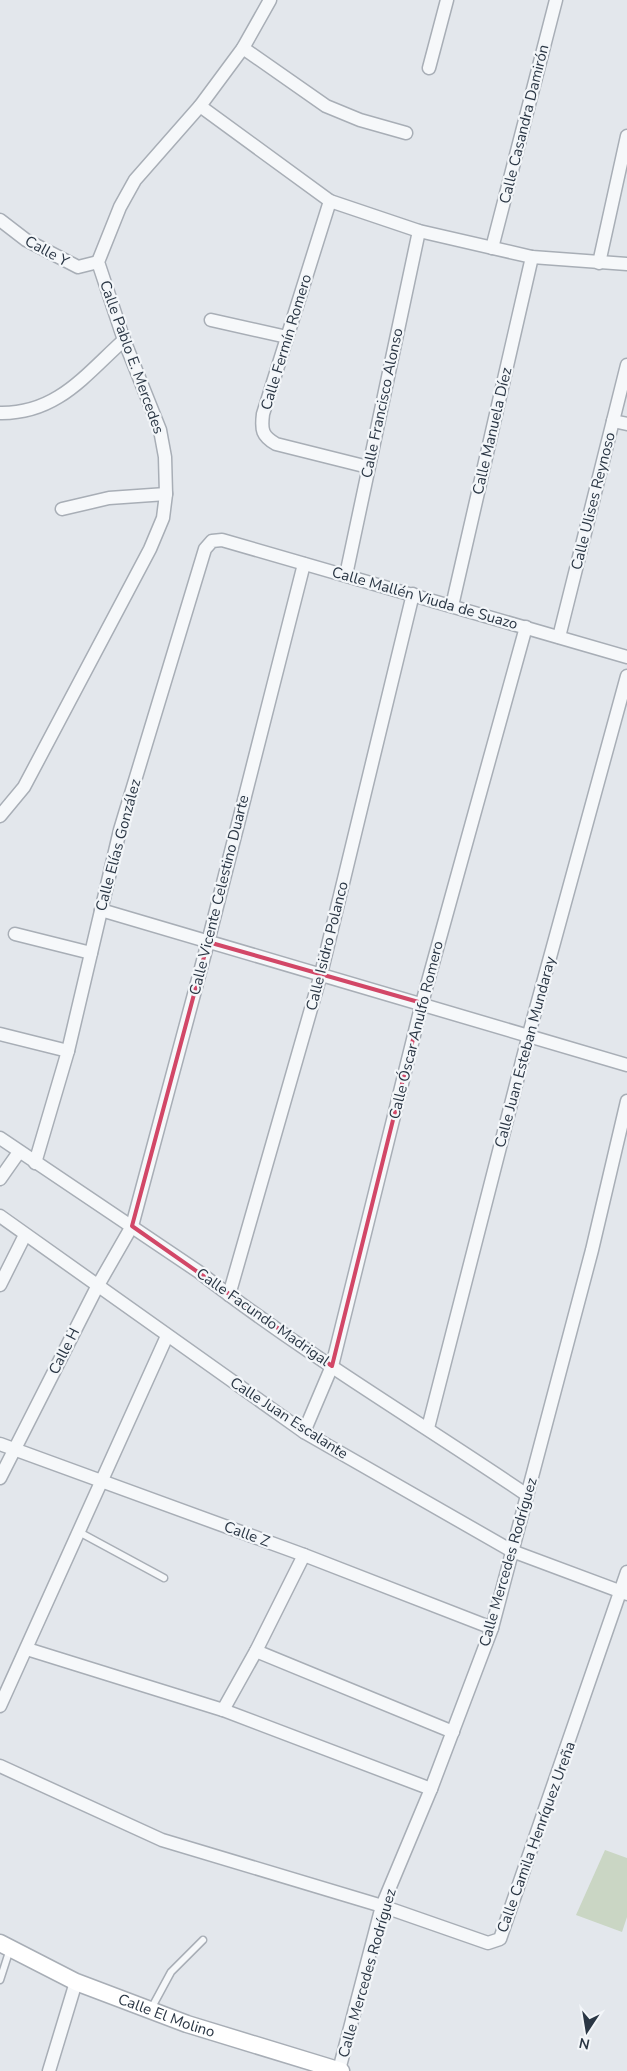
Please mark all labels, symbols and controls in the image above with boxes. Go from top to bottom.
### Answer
street label: Calle Casandra Damirón [495,42,553,206]
street label: Calle Y [21,231,73,272]
street label: Calle Fermín Romero [256,272,316,412]
street label: Calle Pablo E. Mercedes [95,278,169,436]
street label: Calle Francisco Alonso [356,326,408,480]
street label: Calle Manuela Díez [468,365,516,497]
street label: Calle Ulises Reynoso [566,430,620,572]
street label: Calle Mallén Viuda de Suazo [330,562,520,634]
street label: Calle Elías González [91,777,145,913]
street label: Calle Vicente Celestino Duarte [184,793,254,997]
street label: Calle Isidro Polanco [301,879,353,1013]
street label: Calle Óscar Anulfo Romero [383,939,448,1121]
street label: Calle Juan Esteban Mundaray [490,954,560,1150]
street label: Calle Facundo Madrigal [192,1263,334,1371]
street label: Calle H [44,1324,84,1378]
street label: Calle Juan Escalante [226,1372,352,1464]
street label: Calle Mercedes Rodríguez [474,1475,542,1649]
street label: Calle Z [221,1517,273,1552]
street label: Calle Camila Henríquez Ureña [492,1739,580,1935]
street label: Calle Mercedes Rodríguez [333,1886,401,2060]
street label: Calle El Molino [115,1989,217,2042]
north arrow [562,2006,612,2056]
text: N [577,2033,592,2054]

